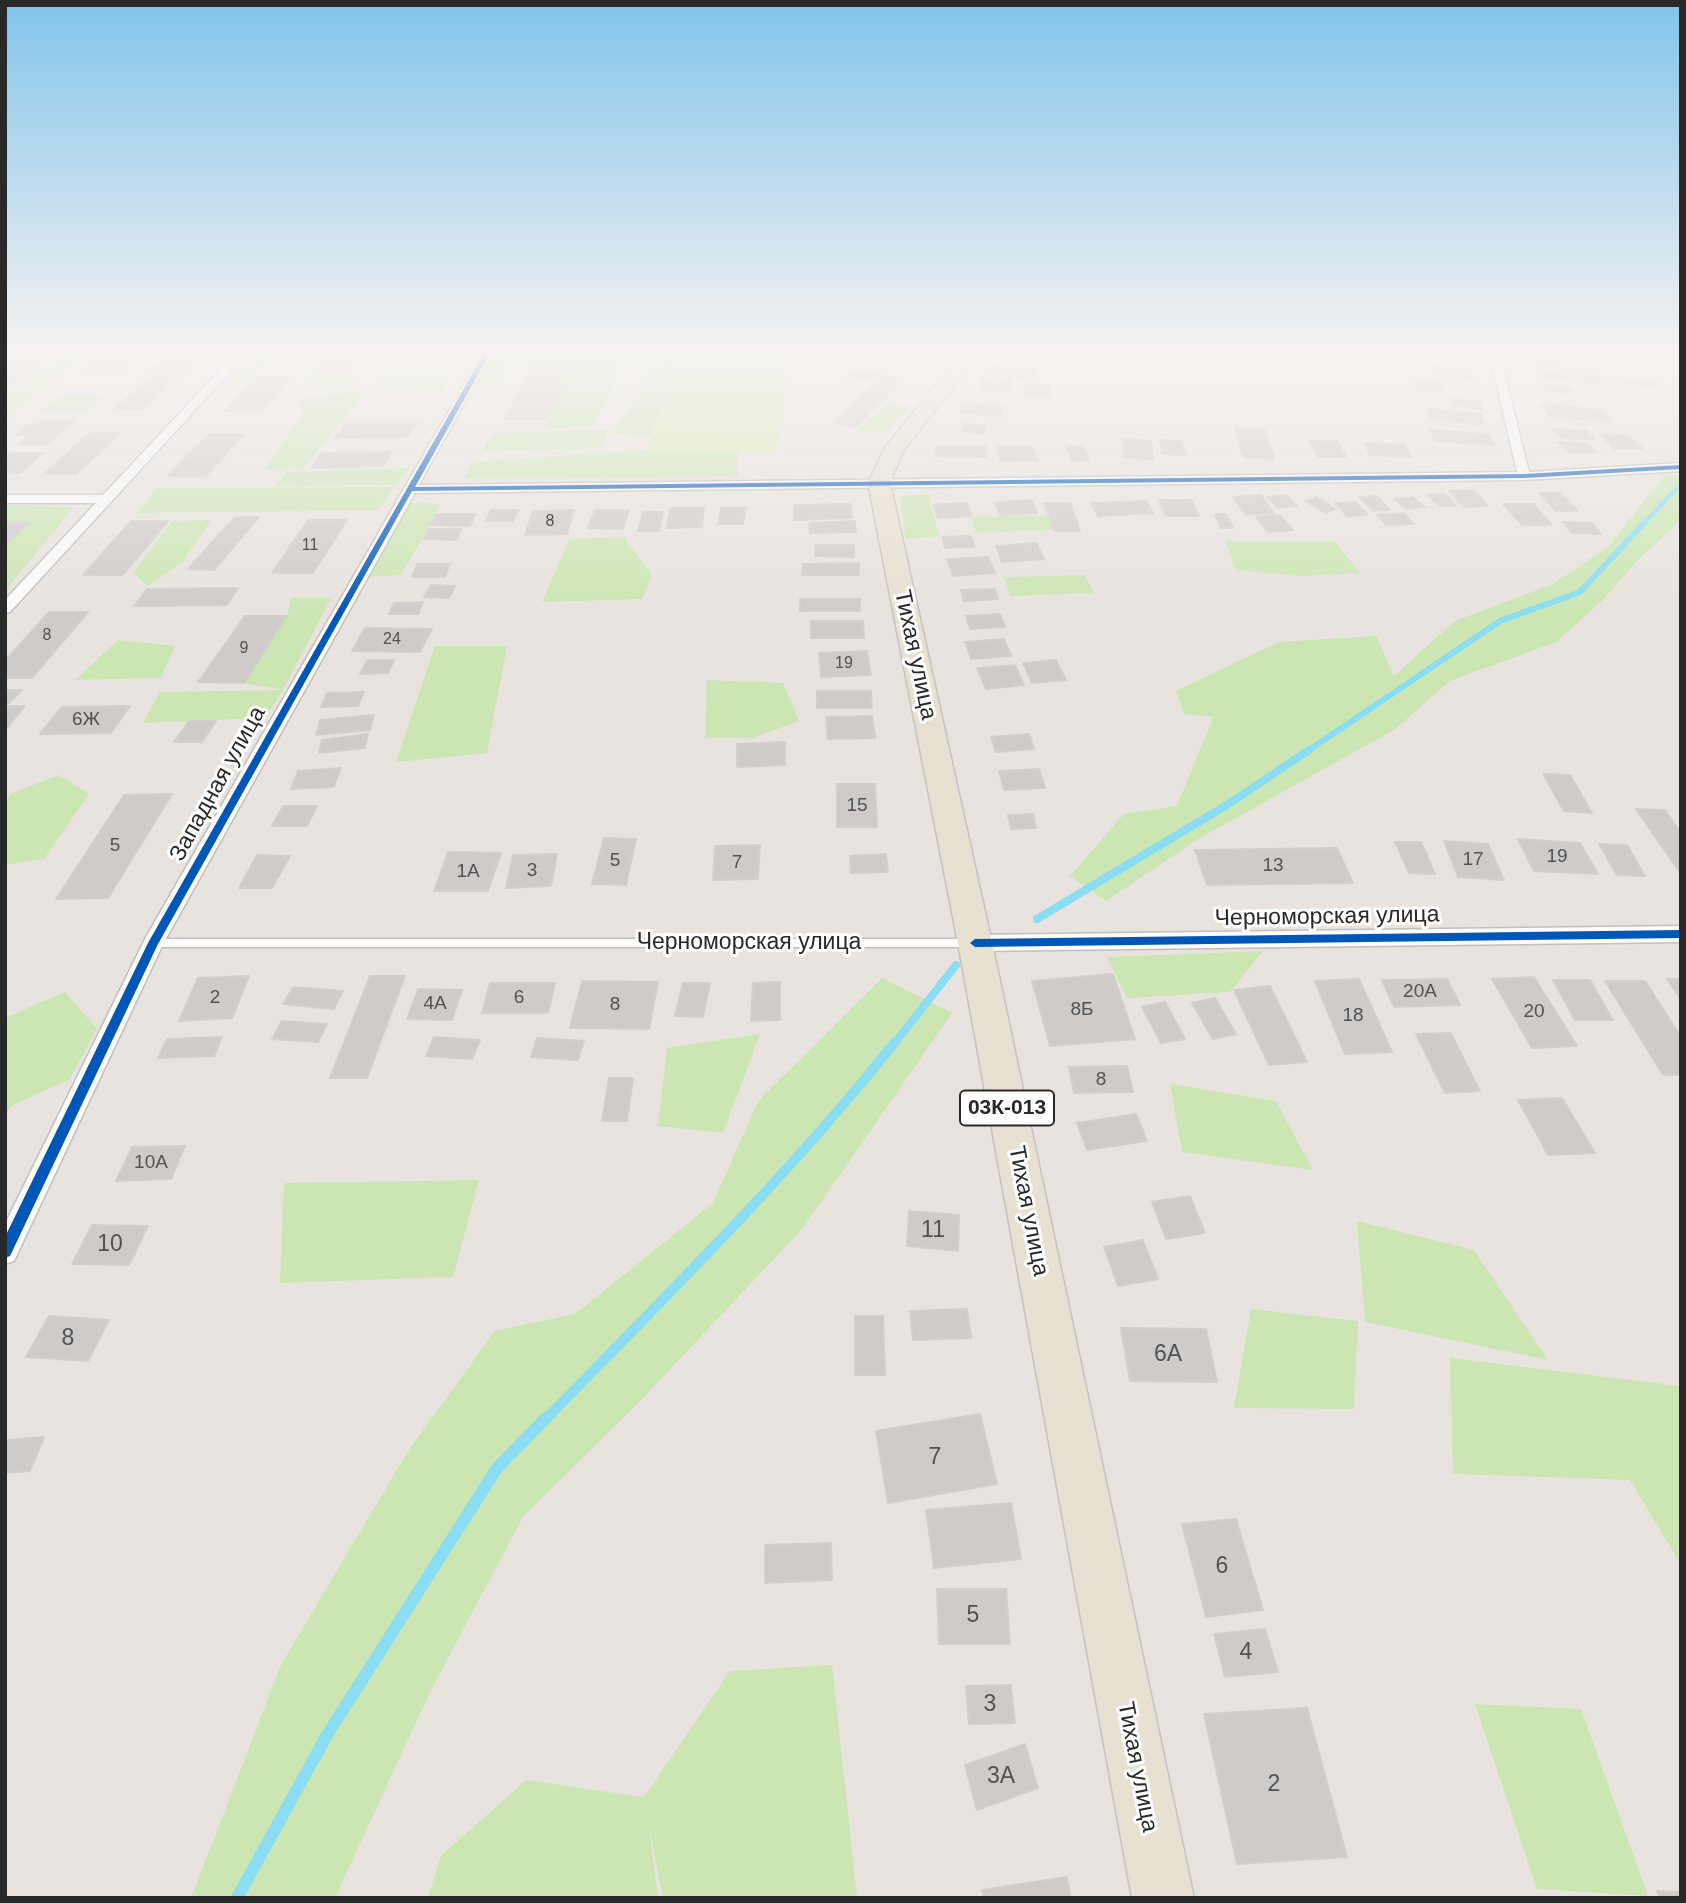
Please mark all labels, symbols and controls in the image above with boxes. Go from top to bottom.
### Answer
house number: 8 [546,512,554,532]
house number: 11 [302,536,318,556]
street label: Тихая улица [888,588,942,722]
house number: 8 [43,626,51,646]
house number: 24 [383,630,401,650]
house number: 9 [240,639,248,659]
house number: 19 [835,654,853,674]
street label: Западная улица [164,702,272,866]
house number: 6Ж [72,709,100,731]
house number: 15 [846,795,868,817]
house number: 5 [110,835,120,857]
house number: 19 [1546,846,1568,868]
house number: 17 [1462,849,1484,871]
house number: 5 [610,850,620,872]
house number: 7 [732,852,742,874]
house number: 13 [1262,855,1284,877]
house number: 3 [527,860,537,882]
house number: 1А [456,861,480,883]
street label: Черноморская улица [1214,901,1440,933]
street label: Черноморская улица [637,929,861,957]
house number: 20А [1403,981,1437,1003]
house number: 2 [210,987,220,1009]
house number: 6 [514,987,524,1009]
house number: 4А [423,993,447,1015]
house number: 8 [610,994,620,1016]
house number: 8Б [1070,999,1094,1021]
house number: 20 [1523,1001,1545,1023]
house number: 18 [1342,1005,1364,1027]
house number: 8 [1096,1069,1106,1091]
road number: 03К-013 [960,1090,1054,1126]
street label: Тихая улица [1002,1144,1054,1278]
house number: 10А [134,1152,168,1174]
house number: 11 [921,1217,945,1245]
house number: 10 [97,1231,123,1259]
house number: 8 [62,1325,74,1353]
house number: 6А [1154,1341,1182,1369]
house number: 7 [929,1444,941,1472]
house number: 6 [1216,1553,1228,1581]
house number: 5 [967,1602,979,1630]
house number: 4 [1240,1639,1252,1667]
house number: 3 [984,1691,996,1719]
street label: Тихая улица [1111,1700,1163,1834]
house number: 3А [987,1763,1015,1791]
house number: 2 [1268,1771,1280,1799]

